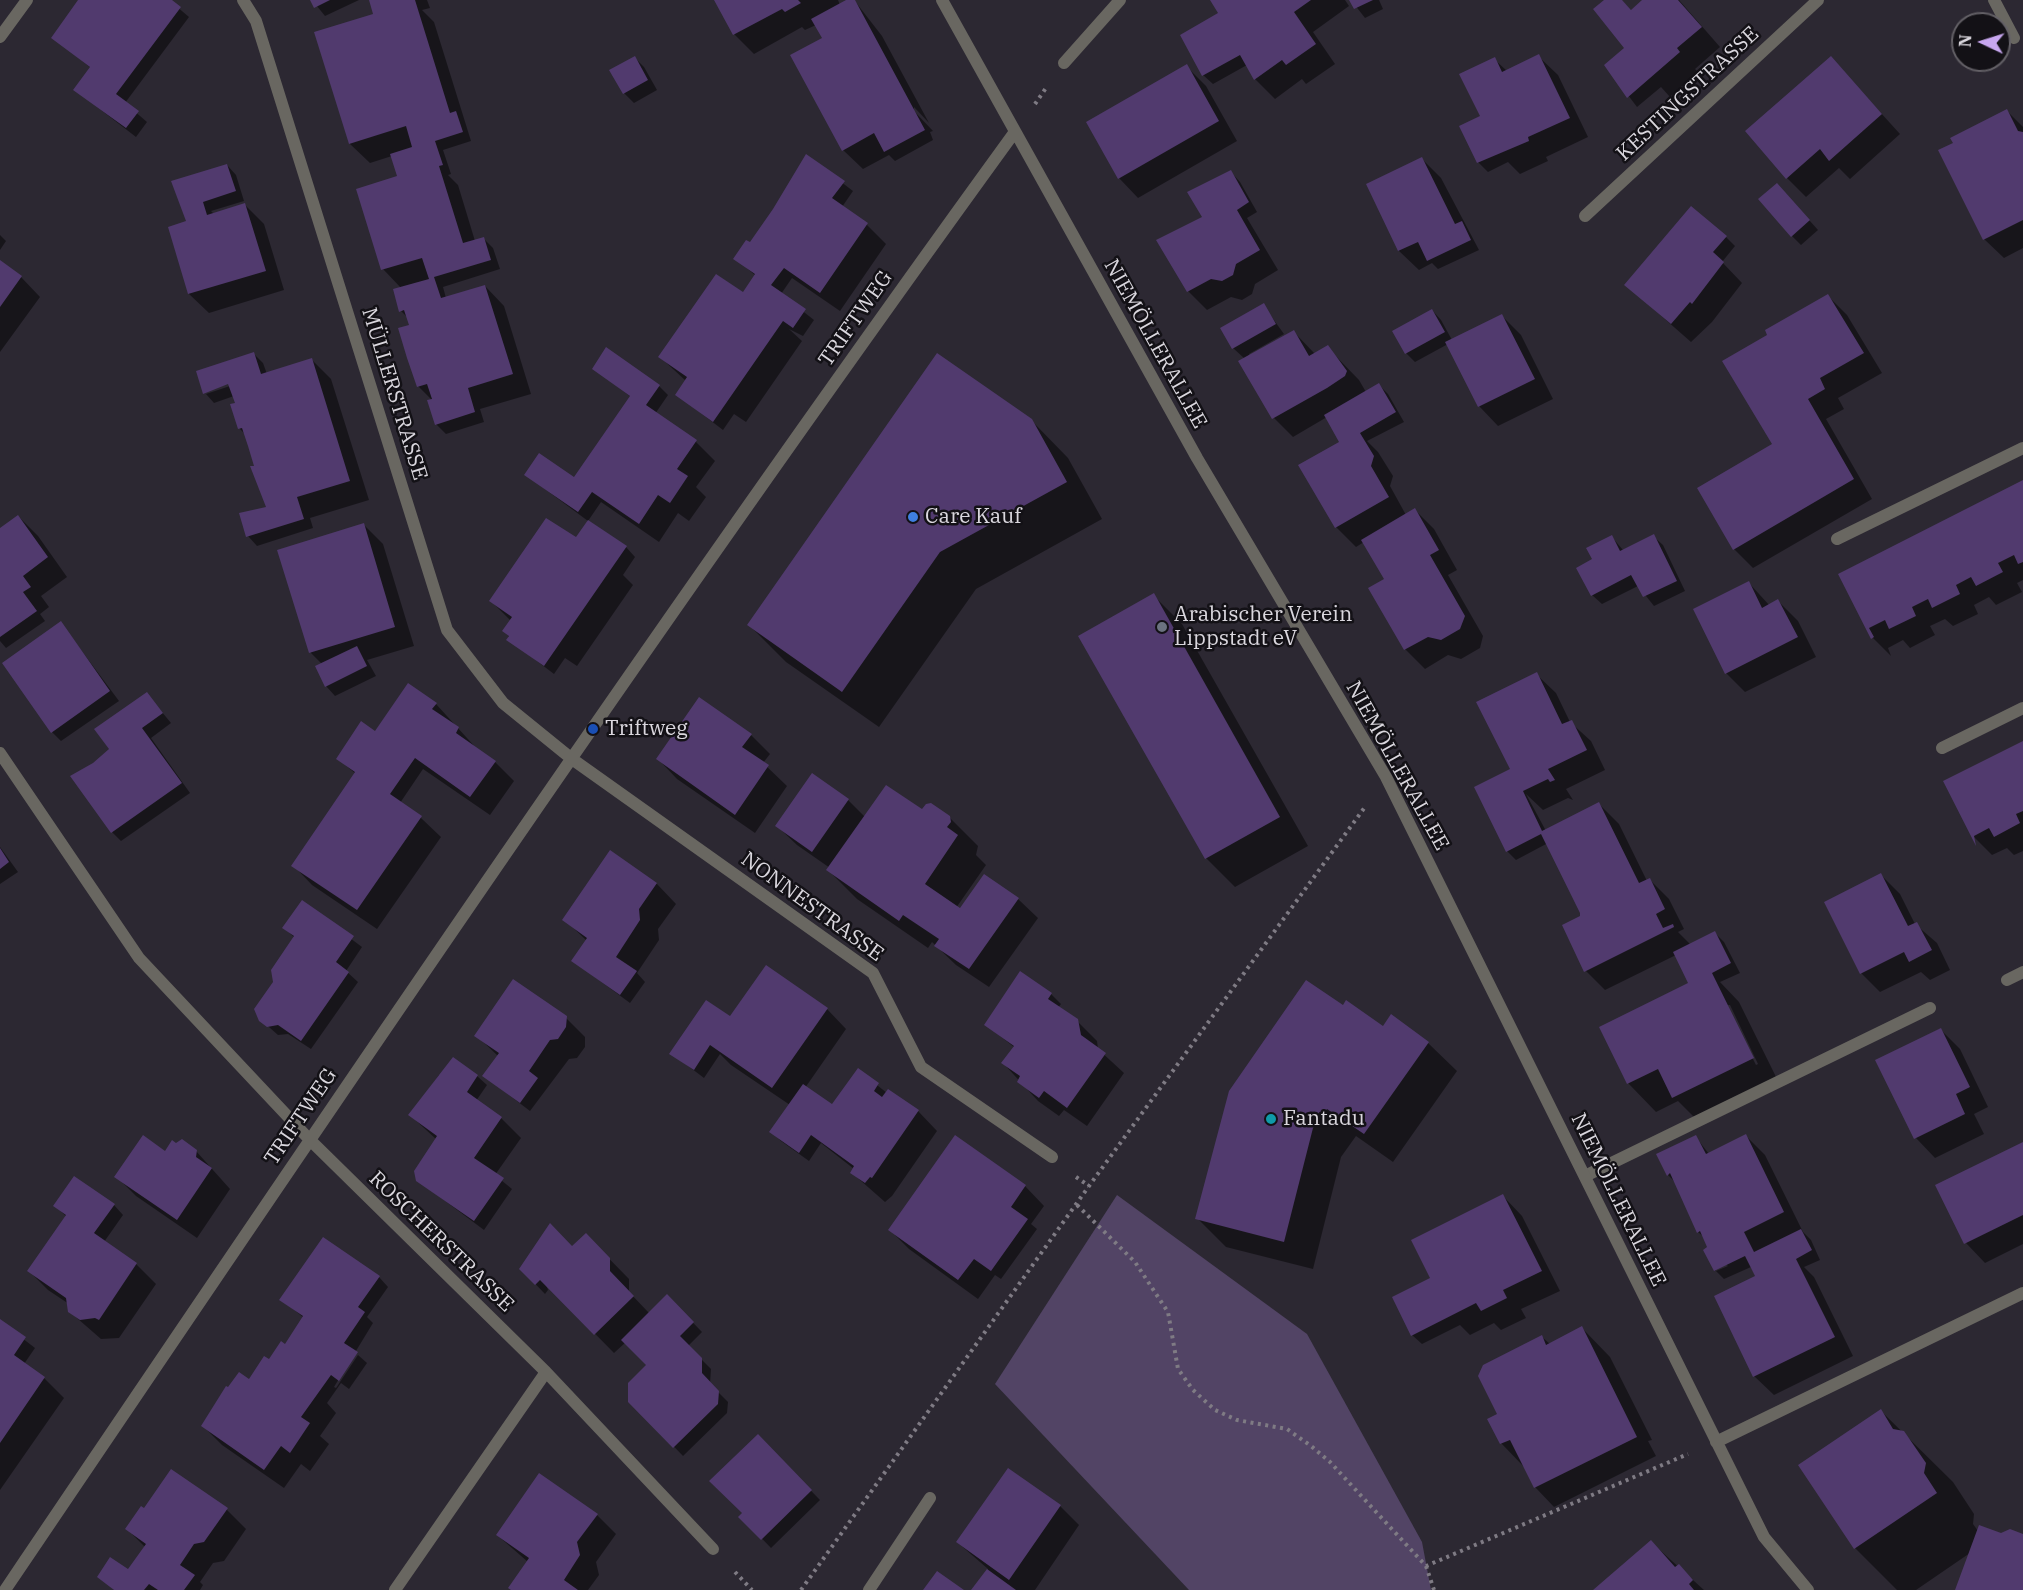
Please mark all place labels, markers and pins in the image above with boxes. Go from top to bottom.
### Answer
place label: Care Kauf [925,504,1021,530]
marker: Care Kauf [906,510,920,524]
place label: Arabischer Verein Lippstadt eV [1174,602,1352,652]
marker: Arabischer Verein Lippstadt eV [1155,620,1169,634]
place label: Triftweg [605,716,688,742]
marker: Triftweg [586,722,600,736]
place label: Fantadu [1283,1106,1365,1132]
marker: Fantadu [1264,1112,1278,1126]

